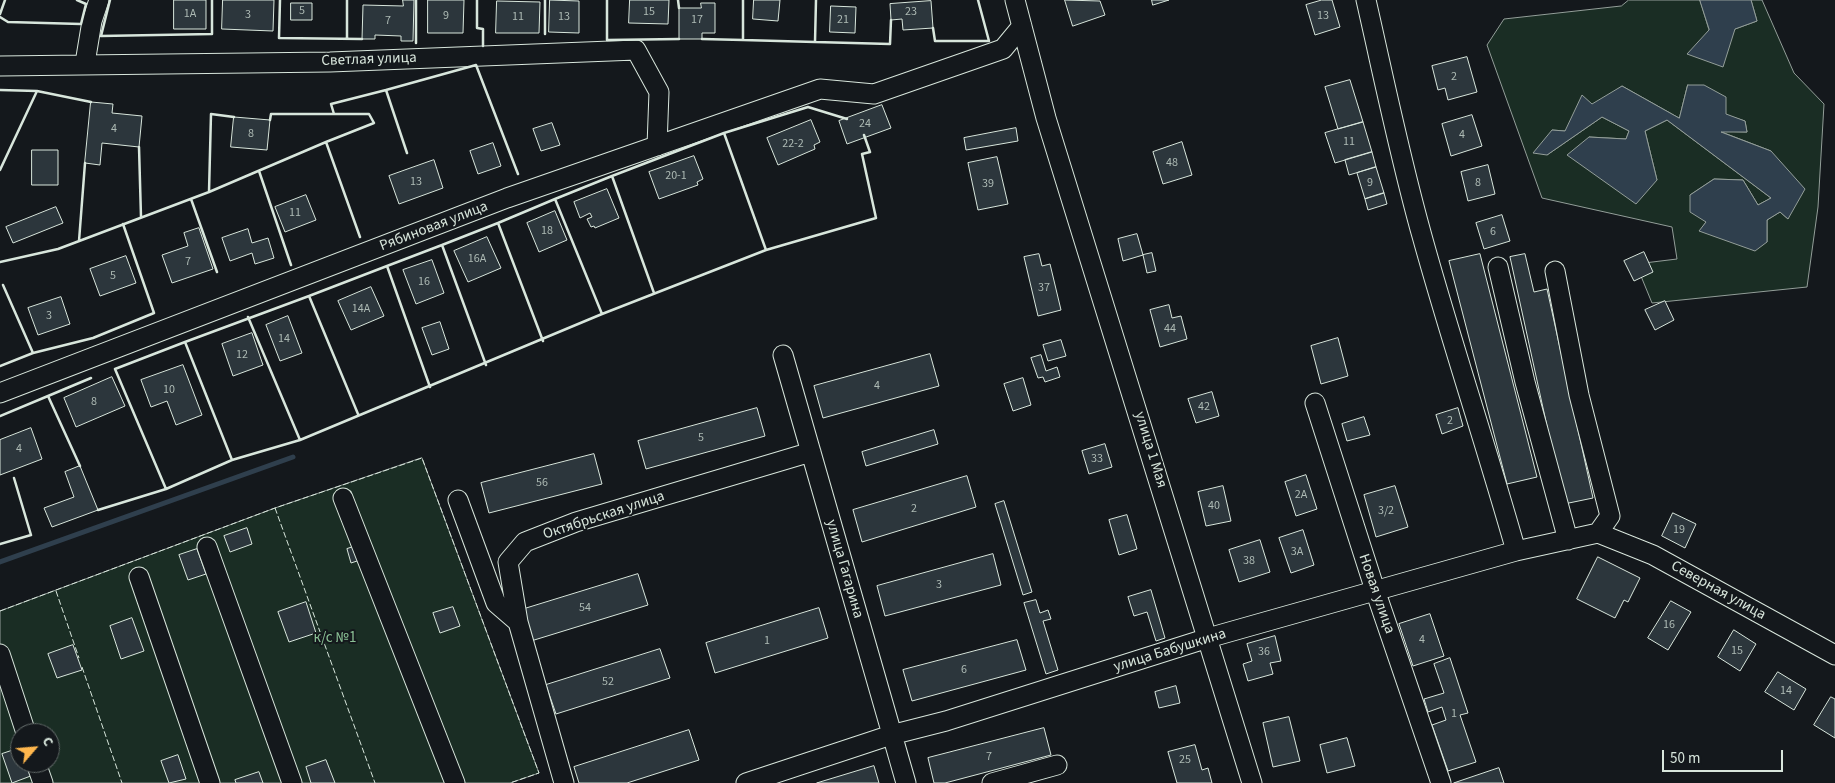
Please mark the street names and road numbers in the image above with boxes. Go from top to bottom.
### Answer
street label: Светлая улица [321,49,417,71]
street label: Рябиновая улица [377,198,491,256]
street label: улица 1 Мая [1130,410,1170,490]
street label: Октябрьская улица [541,488,667,544]
street label: улица Гагарина [821,518,867,620]
street label: Новая улица [1354,552,1398,636]
street label: Северная улица [1668,558,1768,624]
street label: улица Бабушкина [1112,625,1228,677]

